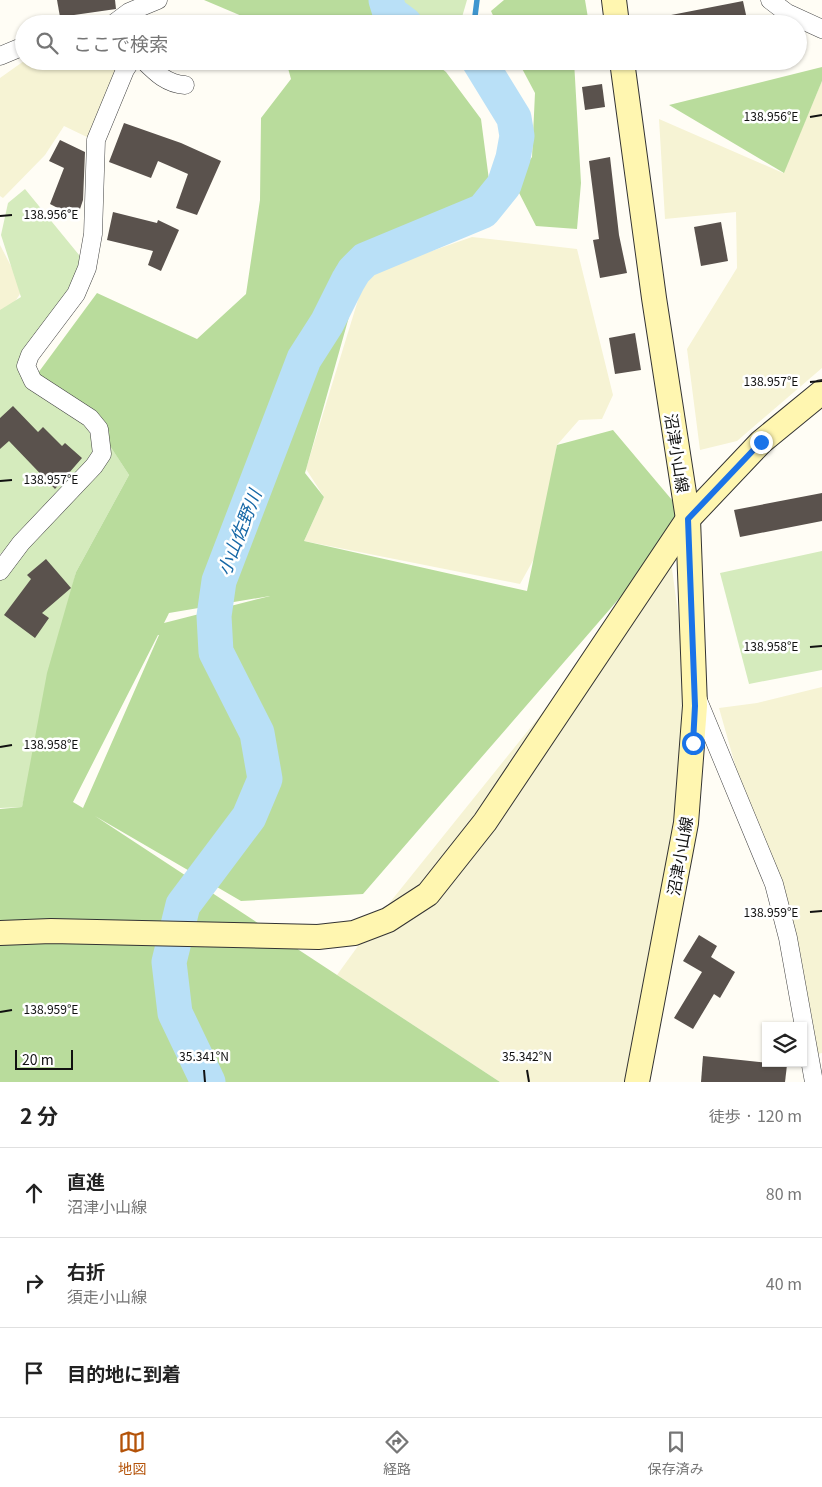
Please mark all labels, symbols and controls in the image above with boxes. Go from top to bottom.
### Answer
search box [15,15,807,70]
icon: search [33,29,61,57]
text: ここで検索 [73,29,168,56]
text: 138.956°E [744,107,798,124]
text: 138.956°E [24,205,78,222]
text: 138.957°E [744,372,798,389]
street label: 沼津小山線 [660,412,696,494]
route end [750,431,773,454]
text: 138.957°E [24,470,78,487]
water label: 小山佐野川 [210,483,267,579]
text: 138.958°E [744,637,798,654]
route start [682,732,705,755]
text: 138.958°E [24,735,78,752]
street label: 沼津小山線 [660,815,698,897]
text: 138.959°E [744,903,798,920]
text: 138.959°E [24,1000,78,1017]
map controls [762,1022,807,1067]
button: layers [762,1022,807,1067]
scale bar [15,1047,72,1070]
text: 35.341°N [179,1047,229,1064]
text: 35.342°N [502,1047,552,1064]
text: 20 m [22,1049,54,1069]
text: 2 分 [20,1100,58,1130]
text: 徒歩 · 120 m [709,1103,802,1127]
text: 直進 [67,1167,105,1194]
icon: ahead [20,1179,48,1207]
text: 80 m [766,1181,802,1205]
text: 沼津小山線 [67,1194,147,1218]
text: 右折 [67,1257,105,1284]
icon: right [20,1269,48,1297]
text: 40 m [766,1271,802,1295]
text: 須走小山線 [67,1284,147,1308]
icon: arrive [20,1359,48,1387]
text: 目的地に到着 [67,1359,181,1386]
tab: 地図 [118,1428,146,1478]
tab: 経路 [383,1428,411,1478]
tab: 保存済み [648,1428,704,1478]

